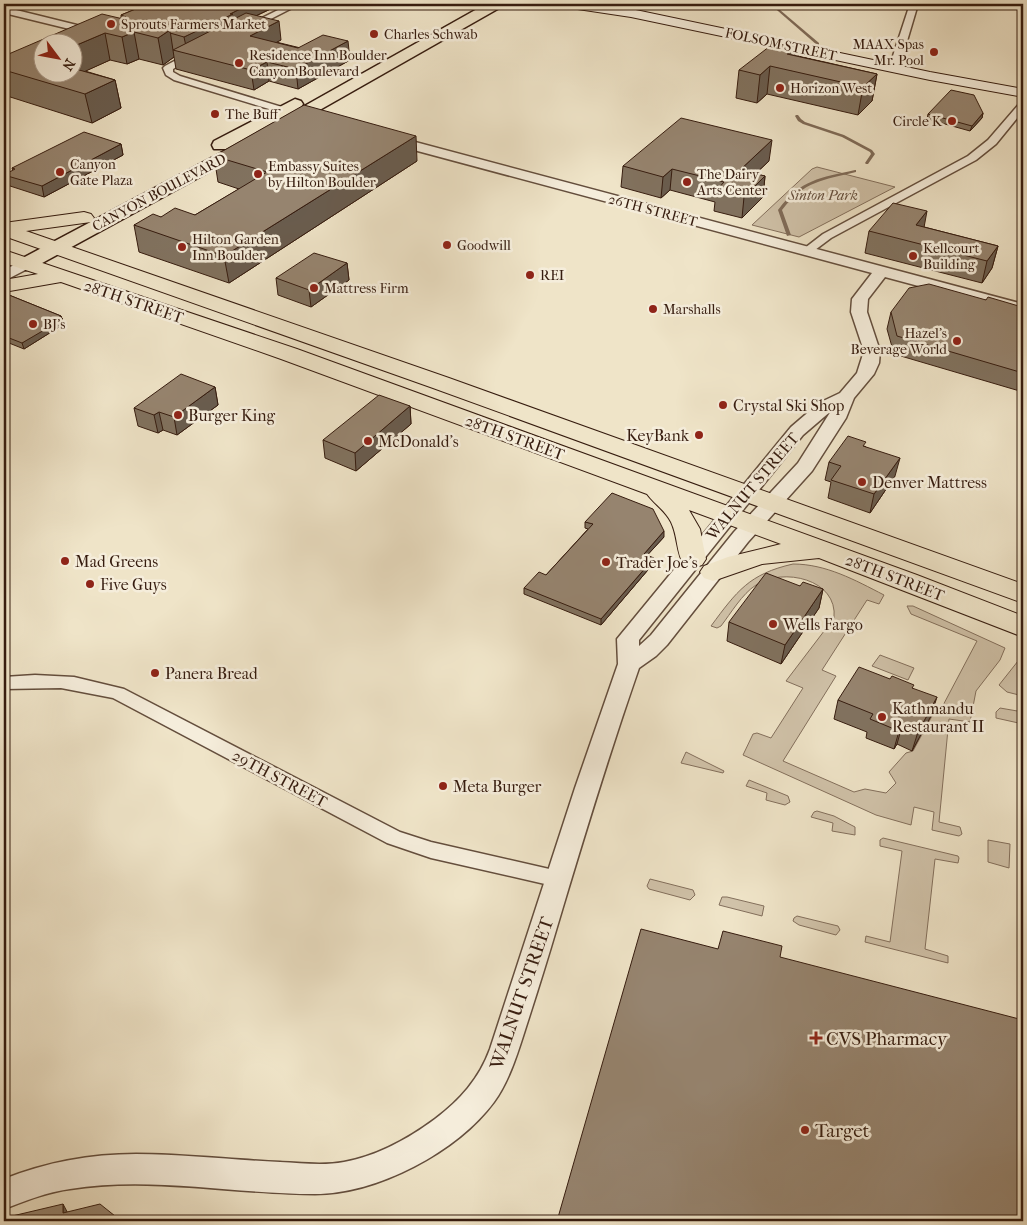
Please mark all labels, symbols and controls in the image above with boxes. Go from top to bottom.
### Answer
place label: Sprouts Farmers Market [121,16,266,33]
marker: Sprouts Farmers Market [105,18,117,30]
street label: FOLSOM STREET [723,24,839,65]
place label: Charles Schwab [384,26,477,43]
marker: Charles Schwab [368,28,380,40]
north arrow [32,32,82,82]
place label: MAAX Spas Mr. Pool [853,36,924,69]
marker: MAAX Spas Mr. Pool [928,46,940,58]
place label: Residence Inn Boulder Canyon Boulevard [249,47,387,80]
text: N [58,56,79,74]
marker: Residence Inn Boulder Canyon Boulevard [233,57,245,69]
place label: Horizon West [790,80,872,97]
marker: Horizon West [774,82,786,94]
place label: The Buff [225,106,281,123]
marker: The Buff [209,108,221,120]
place label: Circle K [893,113,943,130]
marker: Circle K [946,115,958,127]
street label: CANYON BOULEVARD [89,150,229,235]
place label: Canyon Gate Plaza [70,156,133,189]
place label: Embassy Suites by Hilton Boulder [267,158,376,191]
marker: Canyon Gate Plaza [54,166,66,178]
place label: The Dairy Arts Center [696,166,768,199]
marker: Embassy Suites by Hilton Boulder [252,168,264,180]
marker: The Dairy Arts Center [681,176,693,188]
park label: Sinton Park [787,187,858,204]
street label: 26TH STREET [606,190,700,231]
place label: Hilton Garden Inn Boulder [192,231,279,264]
place label: Goodwill [457,237,511,254]
marker: Goodwill [441,239,453,251]
place label: Kellcourt Building [923,240,980,273]
marker: Hilton Garden Inn Boulder [176,241,188,253]
marker: Kellcourt Building [907,250,919,262]
place label: REI [540,267,565,284]
marker: REI [524,269,536,281]
street label: 28TH STREET [82,276,186,327]
place label: Mattress Firm [324,280,409,297]
marker: Mattress Firm [308,282,320,294]
place label: Marshalls [663,301,721,318]
marker: Marshalls [647,303,659,315]
place label: BJ's [43,316,65,333]
marker: BJ's [27,318,39,330]
place label: Hazel's Beverage World [851,325,947,358]
marker: Hazel's Beverage World [951,335,963,347]
place label: Crystal Ski Shop [733,396,845,415]
marker: Crystal Ski Shop [717,399,729,411]
place label: Burger King [188,406,276,425]
marker: Burger King [172,409,184,421]
street label: 28TH STREET [463,411,567,464]
place label: KeyBank [626,426,690,445]
marker: KeyBank [693,429,705,441]
street label: WALNUT STREET [701,429,803,545]
place label: McDonald's [378,432,459,451]
marker: McDonald's [362,435,374,447]
place label: Denver Mattress [872,473,987,492]
marker: Denver Mattress [856,476,868,488]
street label: 28TH STREET [843,550,947,605]
place label: Mad Greens [75,552,158,571]
place label: Trader Joe's [616,553,698,572]
marker: Mad Greens [59,555,71,567]
marker: Trader Joe's [600,556,612,568]
place label: Five Guys [100,575,167,594]
marker: Five Guys [84,578,96,590]
place label: Wells Fargo [782,615,863,634]
marker: Wells Fargo [767,618,779,630]
place label: Panera Bread [165,664,258,683]
marker: Panera Bread [149,667,161,679]
place label: Kathmandu Restaurant II [892,699,984,736]
marker: Kathmandu Restaurant II [876,711,888,723]
street label: 29TH STREET [229,746,331,811]
place label: Meta Burger [453,777,542,796]
marker: Meta Burger [437,780,449,792]
street label: WALNUT STREET [485,914,558,1073]
place label: CVS Pharmacy [826,1028,948,1050]
marker: CVS Pharmacy [810,1032,822,1044]
place label: Target [815,1120,870,1142]
marker: Target [799,1124,811,1136]

